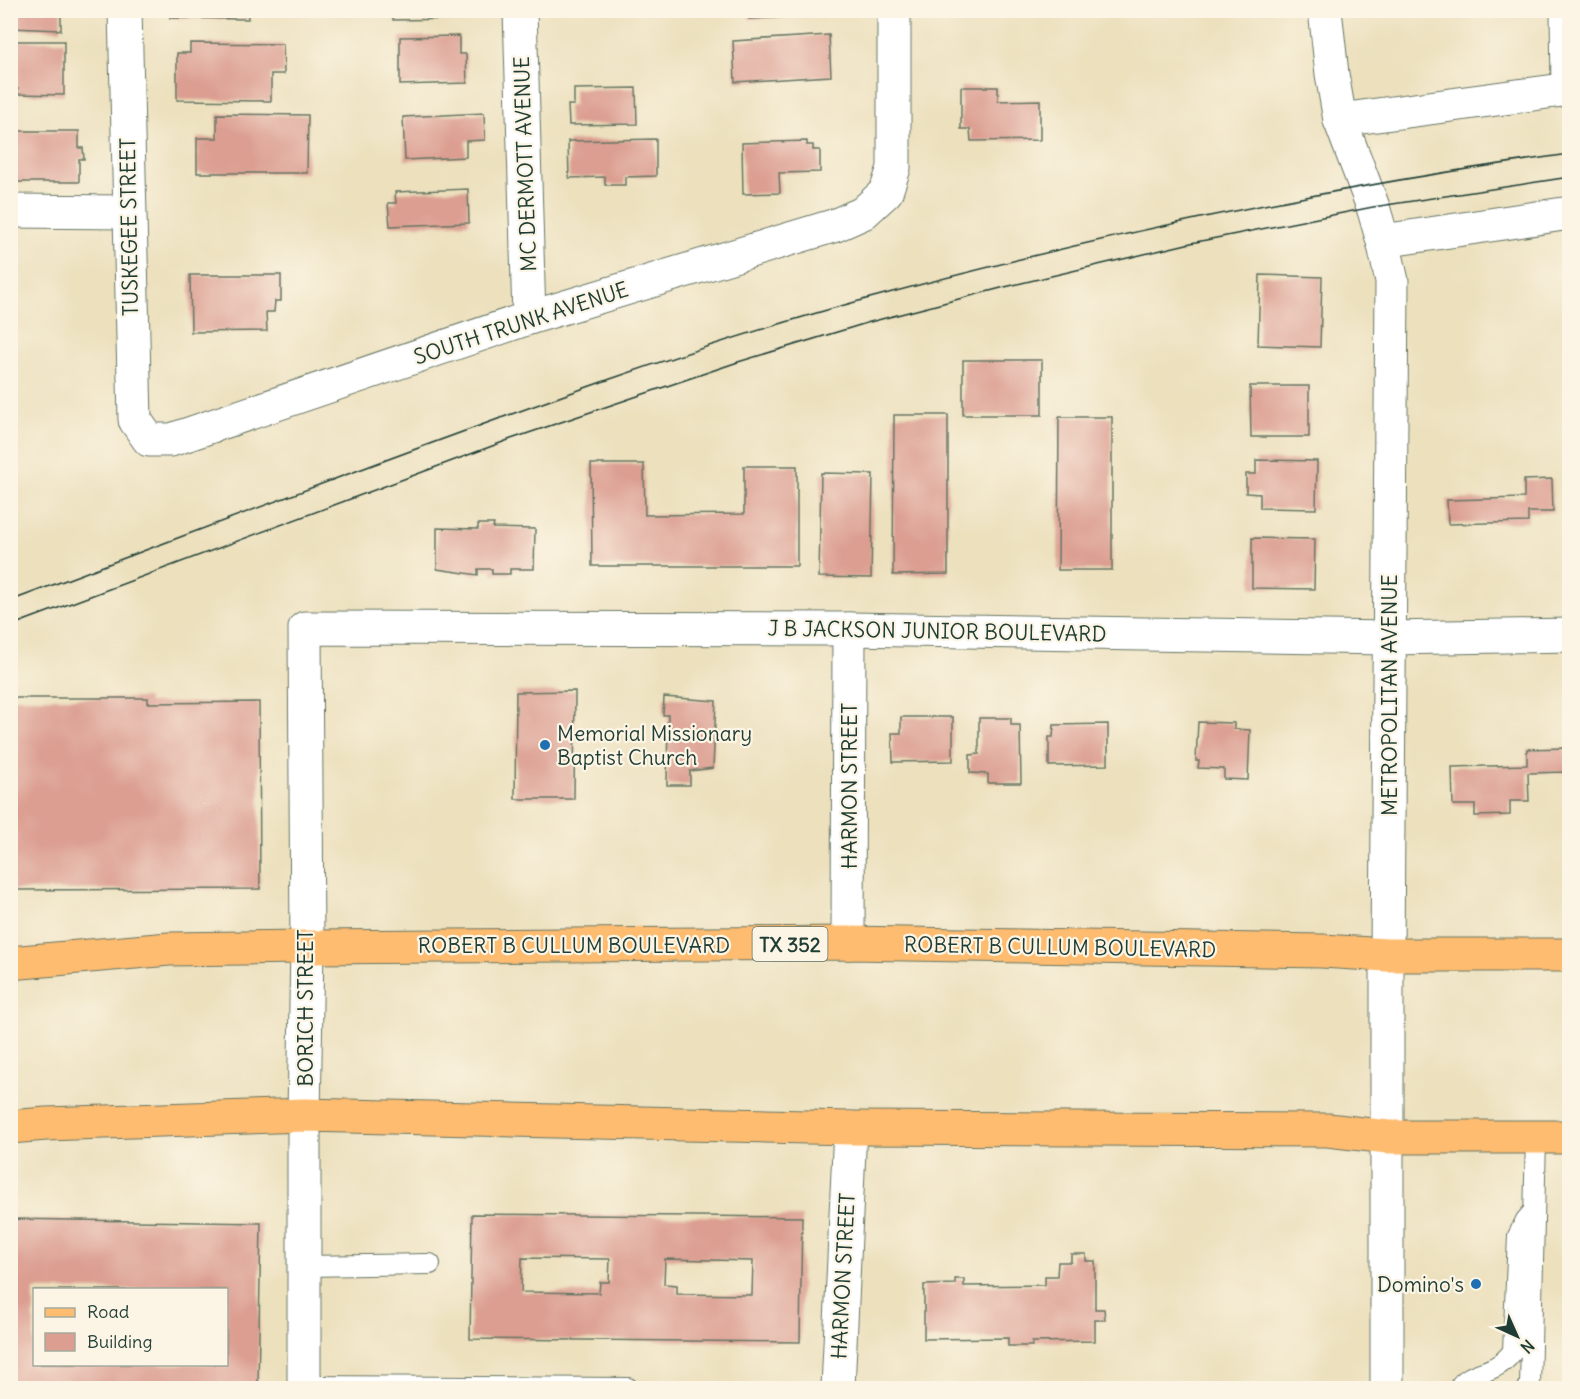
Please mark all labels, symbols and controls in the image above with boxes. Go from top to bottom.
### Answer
street label: MC DERMOTT AVENUE [508,56,542,272]
street label: TUSKEGEE STREET [114,138,144,316]
street label: SOUTH TRUNK AVENUE [410,276,632,370]
street label: METROPOLITAN AVENUE [1376,574,1403,816]
street label: J B JACKSON JUNIOR BOULEVARD [767,615,1107,647]
street label: HARMON STREET [836,703,863,869]
place label: Memorial Missionary Baptist Church [557,720,752,771]
marker: Memorial Missionary Baptist Church [538,738,552,752]
road number: TX 352 [752,927,828,961]
street label: BORICH STREET [292,929,319,1087]
street label: ROBERT B CULLUM BOULEVARD [904,931,1216,963]
street label: ROBERT B CULLUM BOULEVARD [418,932,730,959]
street label: HARMON STREET [825,1192,861,1360]
place label: Domino's [1377,1271,1464,1298]
marker: Domino's [1469,1277,1483,1291]
legend [33,1288,228,1366]
text: Road [87,1300,130,1323]
north arrow [1487,1306,1547,1366]
text: Building [87,1330,152,1353]
text: N [1517,1336,1539,1358]

